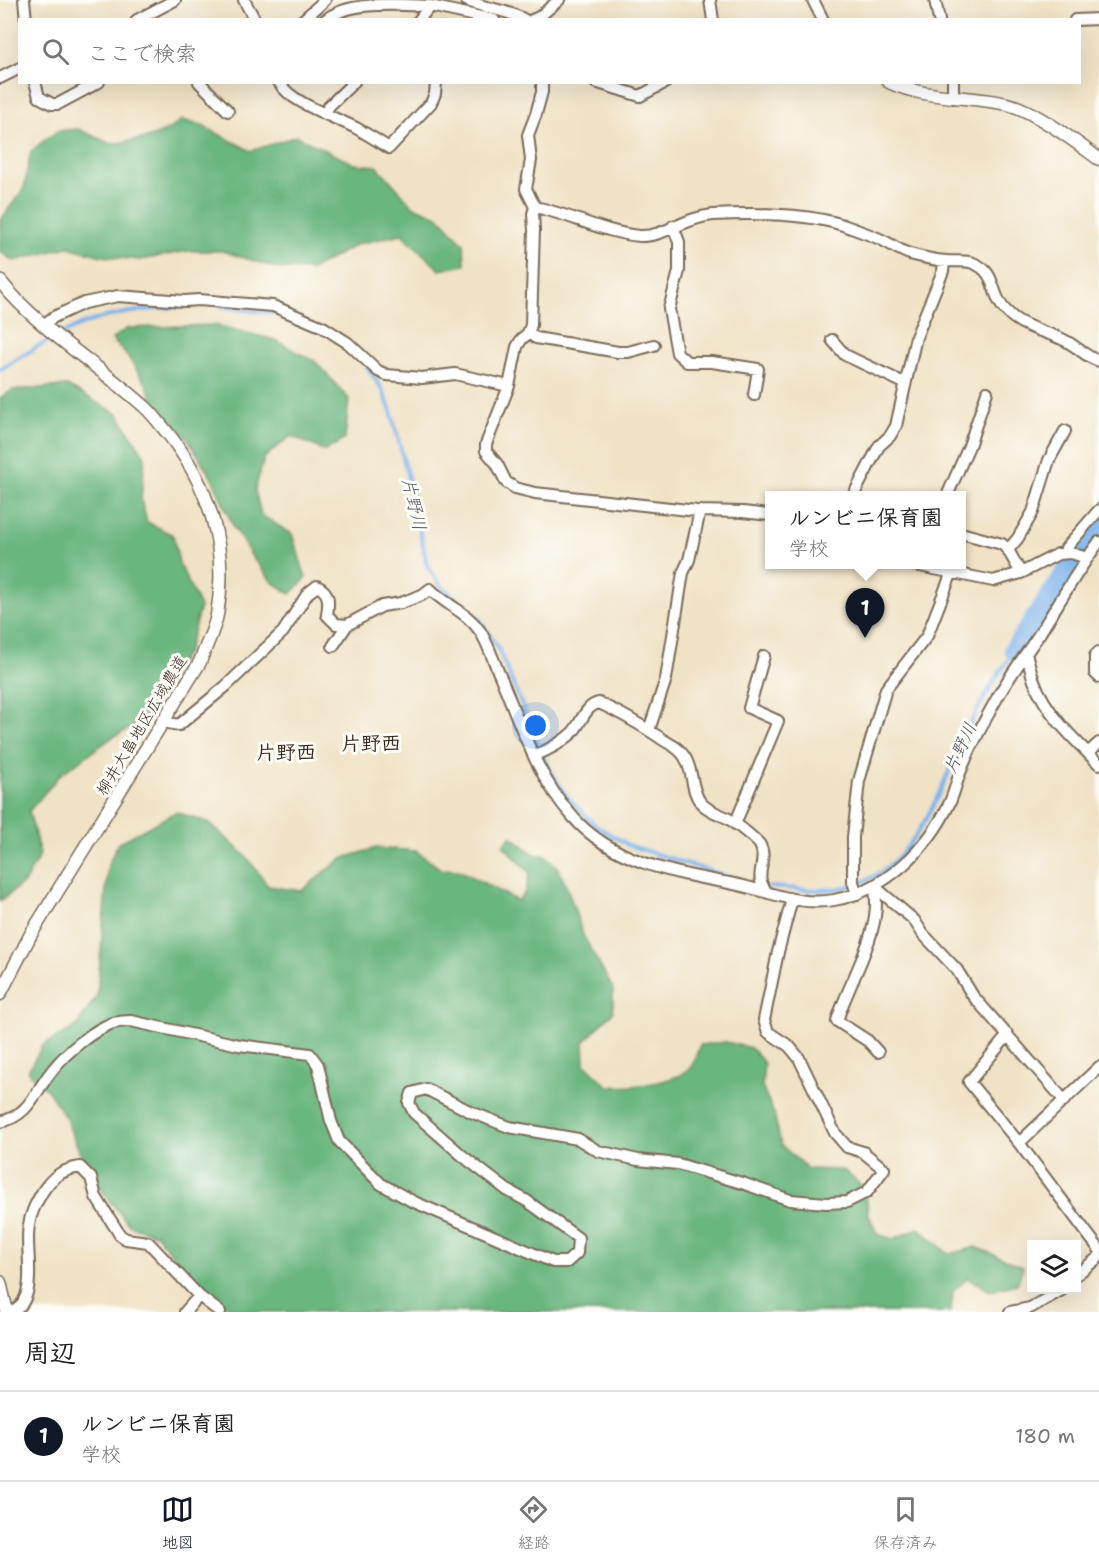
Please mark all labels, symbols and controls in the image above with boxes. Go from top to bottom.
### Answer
search box [18,18,1081,84]
icon: search [39,35,72,68]
text: ここで検索 [87,39,197,68]
water label: 片野川 [396,475,432,533]
popup [765,491,966,569]
text: ルンビニ保育園 [788,503,943,532]
text: 学校 [788,535,828,561]
pin: 1 [846,588,884,638]
street label: 柳井大畠地区広域農道 [91,651,192,799]
your location [521,711,550,740]
water label: 片野川 [938,718,982,778]
district label: 片野西 [341,730,401,756]
district label: 片野西 [256,739,316,765]
map controls [1027,1240,1081,1294]
button: layers [1027,1240,1081,1294]
text: 周辺 [24,1335,76,1370]
text: ルンビニ保育園 [81,1409,235,1438]
text: 1 [39,1423,48,1449]
text: 180 m [1015,1423,1075,1449]
text: 学校 [81,1441,121,1467]
tab: 地図 [161,1493,194,1553]
tab: 経路 [517,1493,550,1553]
tab: 保存済み [873,1493,937,1553]

